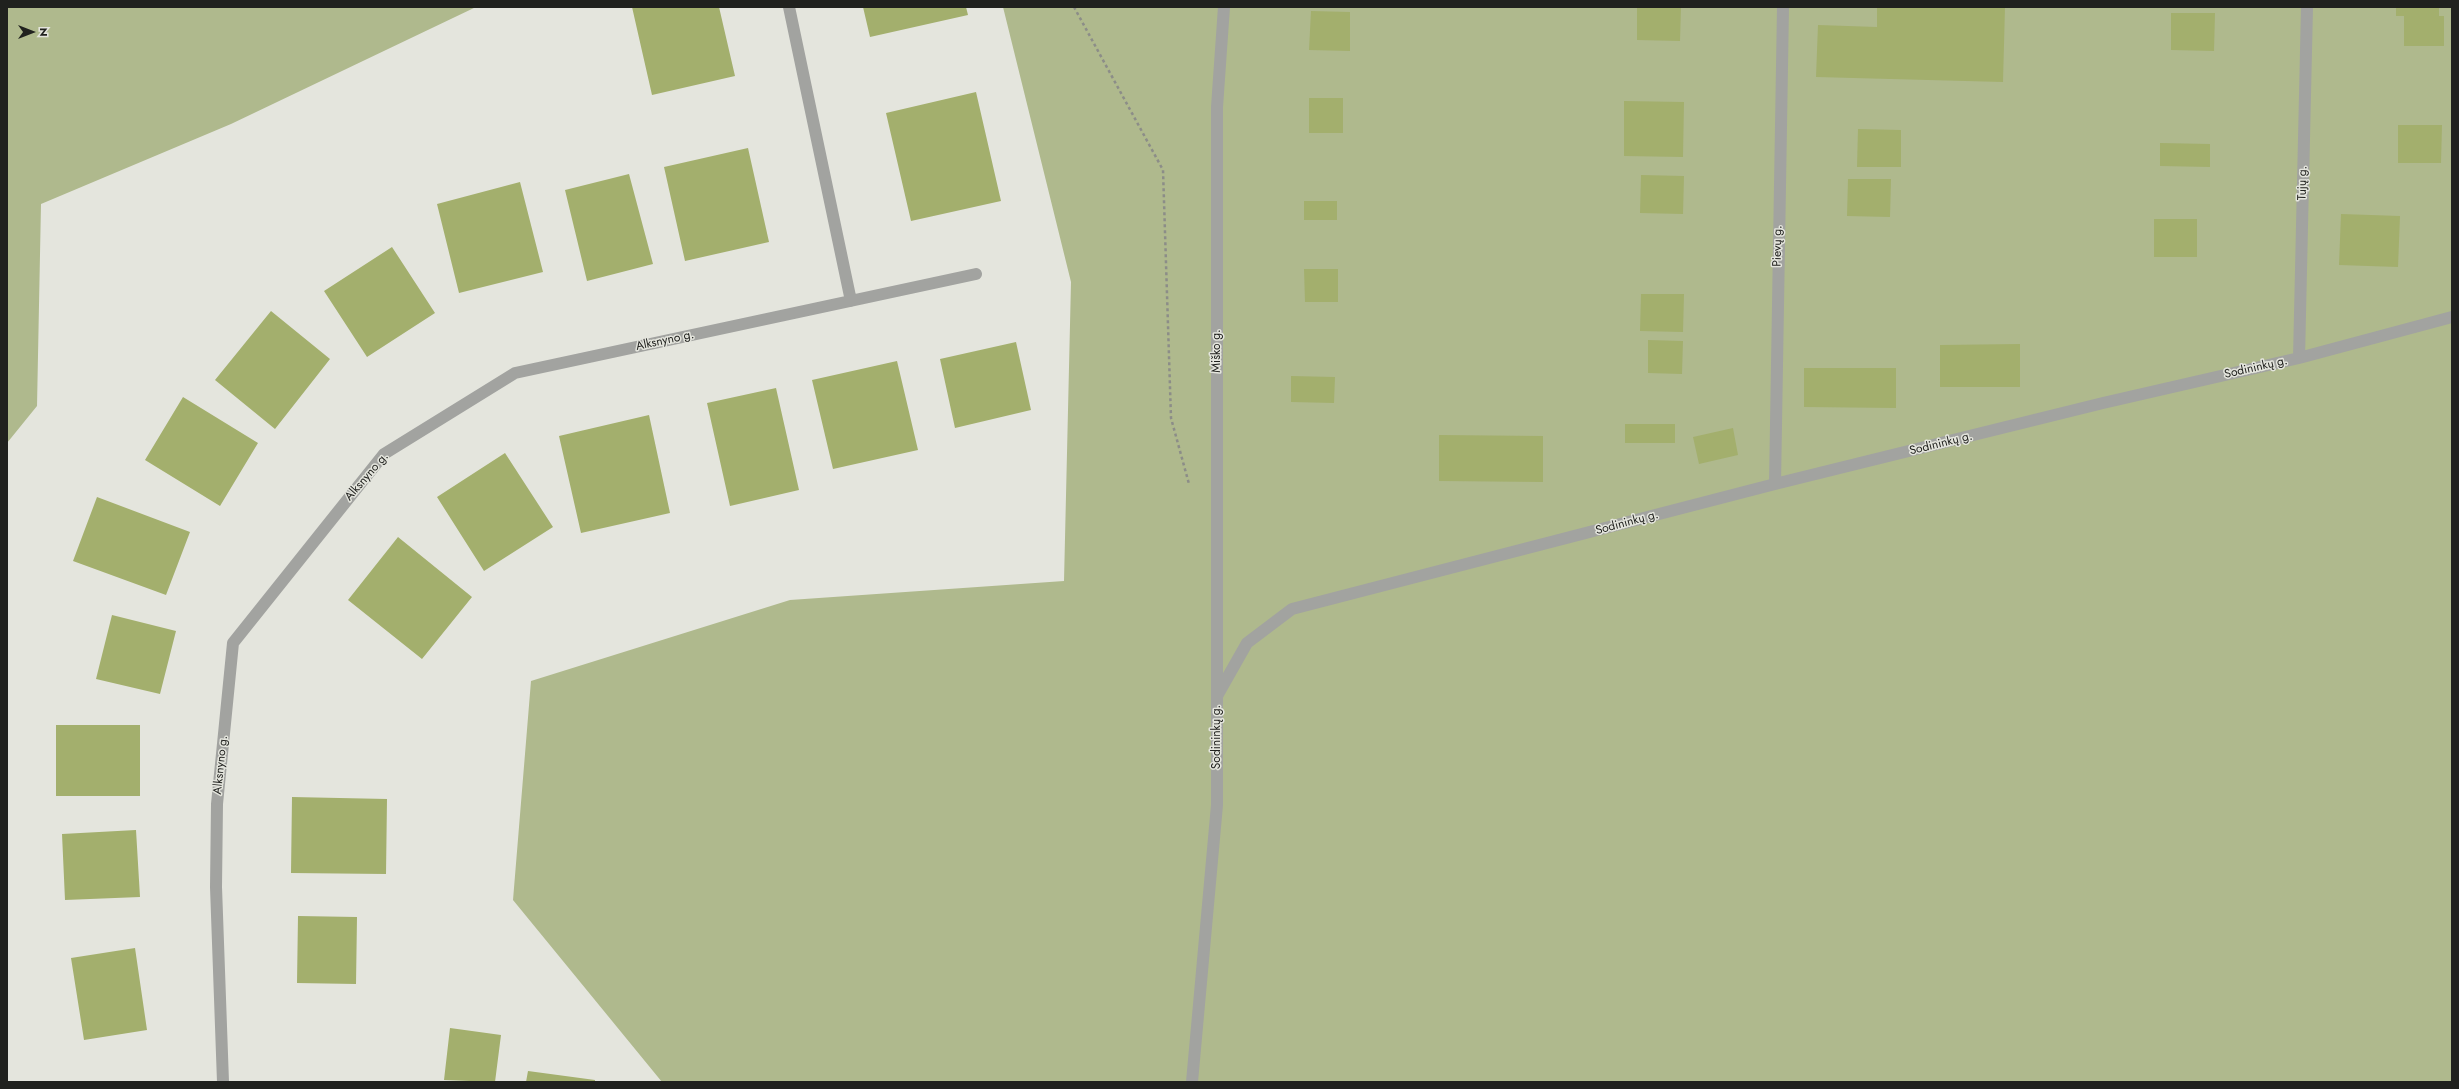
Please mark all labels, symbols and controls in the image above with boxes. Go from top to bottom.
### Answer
north arrow [12,12,52,52]
text: N [36,28,52,36]
street label: Tujų g. [2296,166,2310,200]
street label: Pievų g. [1770,225,1786,267]
street label: Alksnyno g. [635,328,695,354]
street label: Miško g. [1210,329,1224,373]
street label: Sodininkų g. [2223,354,2289,382]
street label: Sodininkų g. [1908,429,1974,459]
street label: Alksnyno g. [342,450,392,504]
street label: Sodininkų g. [1594,508,1660,538]
street label: Sodininkų g. [1210,705,1224,769]
street label: Alksnyno g. [211,735,231,795]

